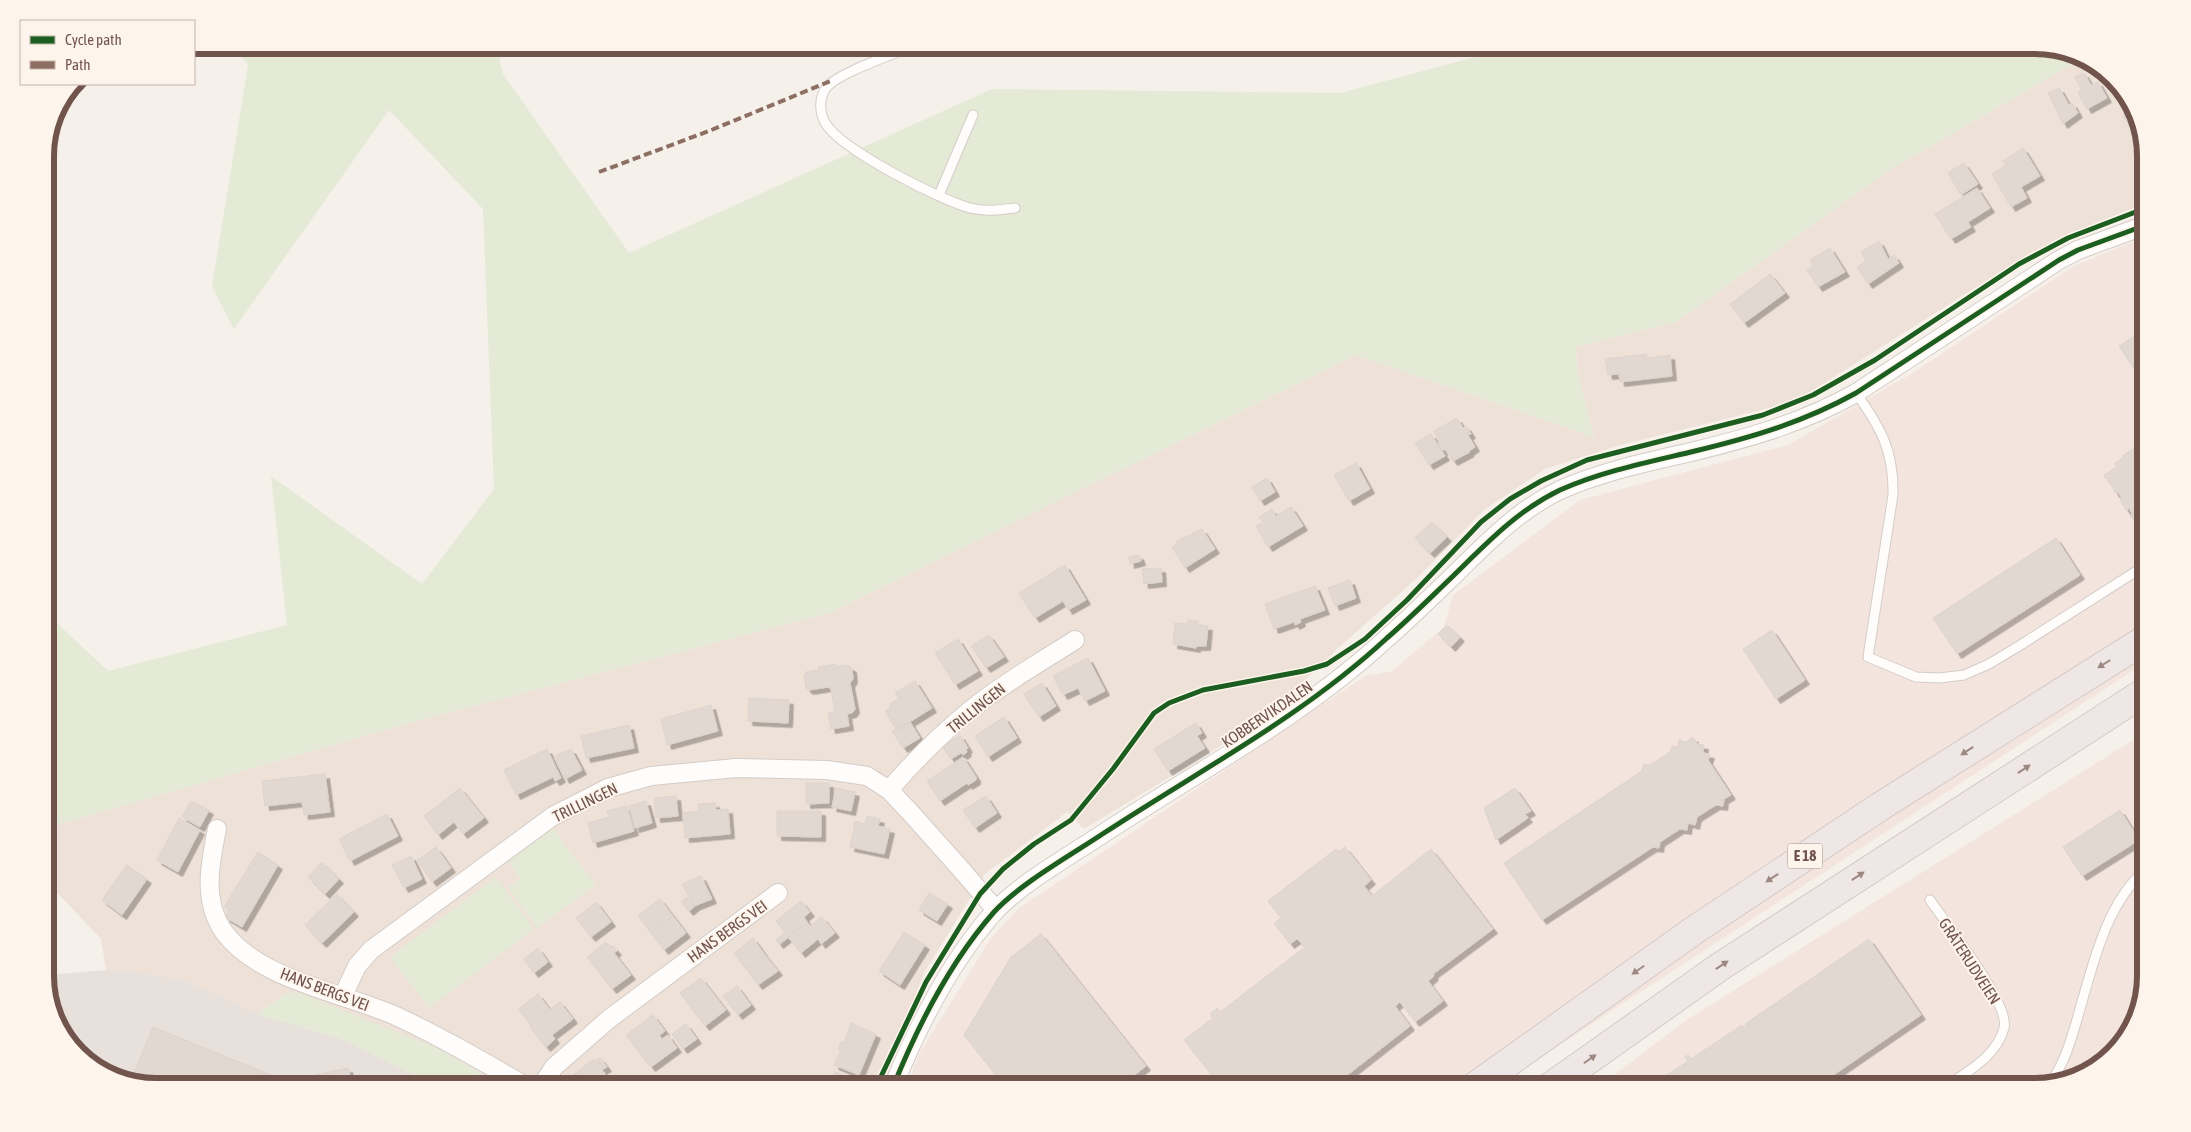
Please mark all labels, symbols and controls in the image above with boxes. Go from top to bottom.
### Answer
legend [20,20,195,85]
text: Cycle path [65,31,122,48]
text: Path [65,56,91,73]
one-way arrow [2098,660,2111,669]
street label: KOBBERVIKDALEN [1218,677,1316,751]
street label: TRILLINGEN [943,679,1009,737]
one-way arrow [1960,747,1974,756]
one-way arrow [2017,764,2031,773]
street label: TRILLINGEN [550,779,620,825]
road number: E 18 [1788,844,1822,868]
one-way arrow [1852,871,1865,881]
one-way arrow [1766,873,1779,883]
street label: HANS BERGS VEI [684,896,770,966]
street label: GRÅTERUDVEIEN [1936,914,2005,1007]
one-way arrow [1715,960,1729,970]
street label: HANS BERGS VEI [278,964,372,1014]
one-way arrow [1631,965,1645,975]
one-way arrow [1583,1054,1596,1064]

